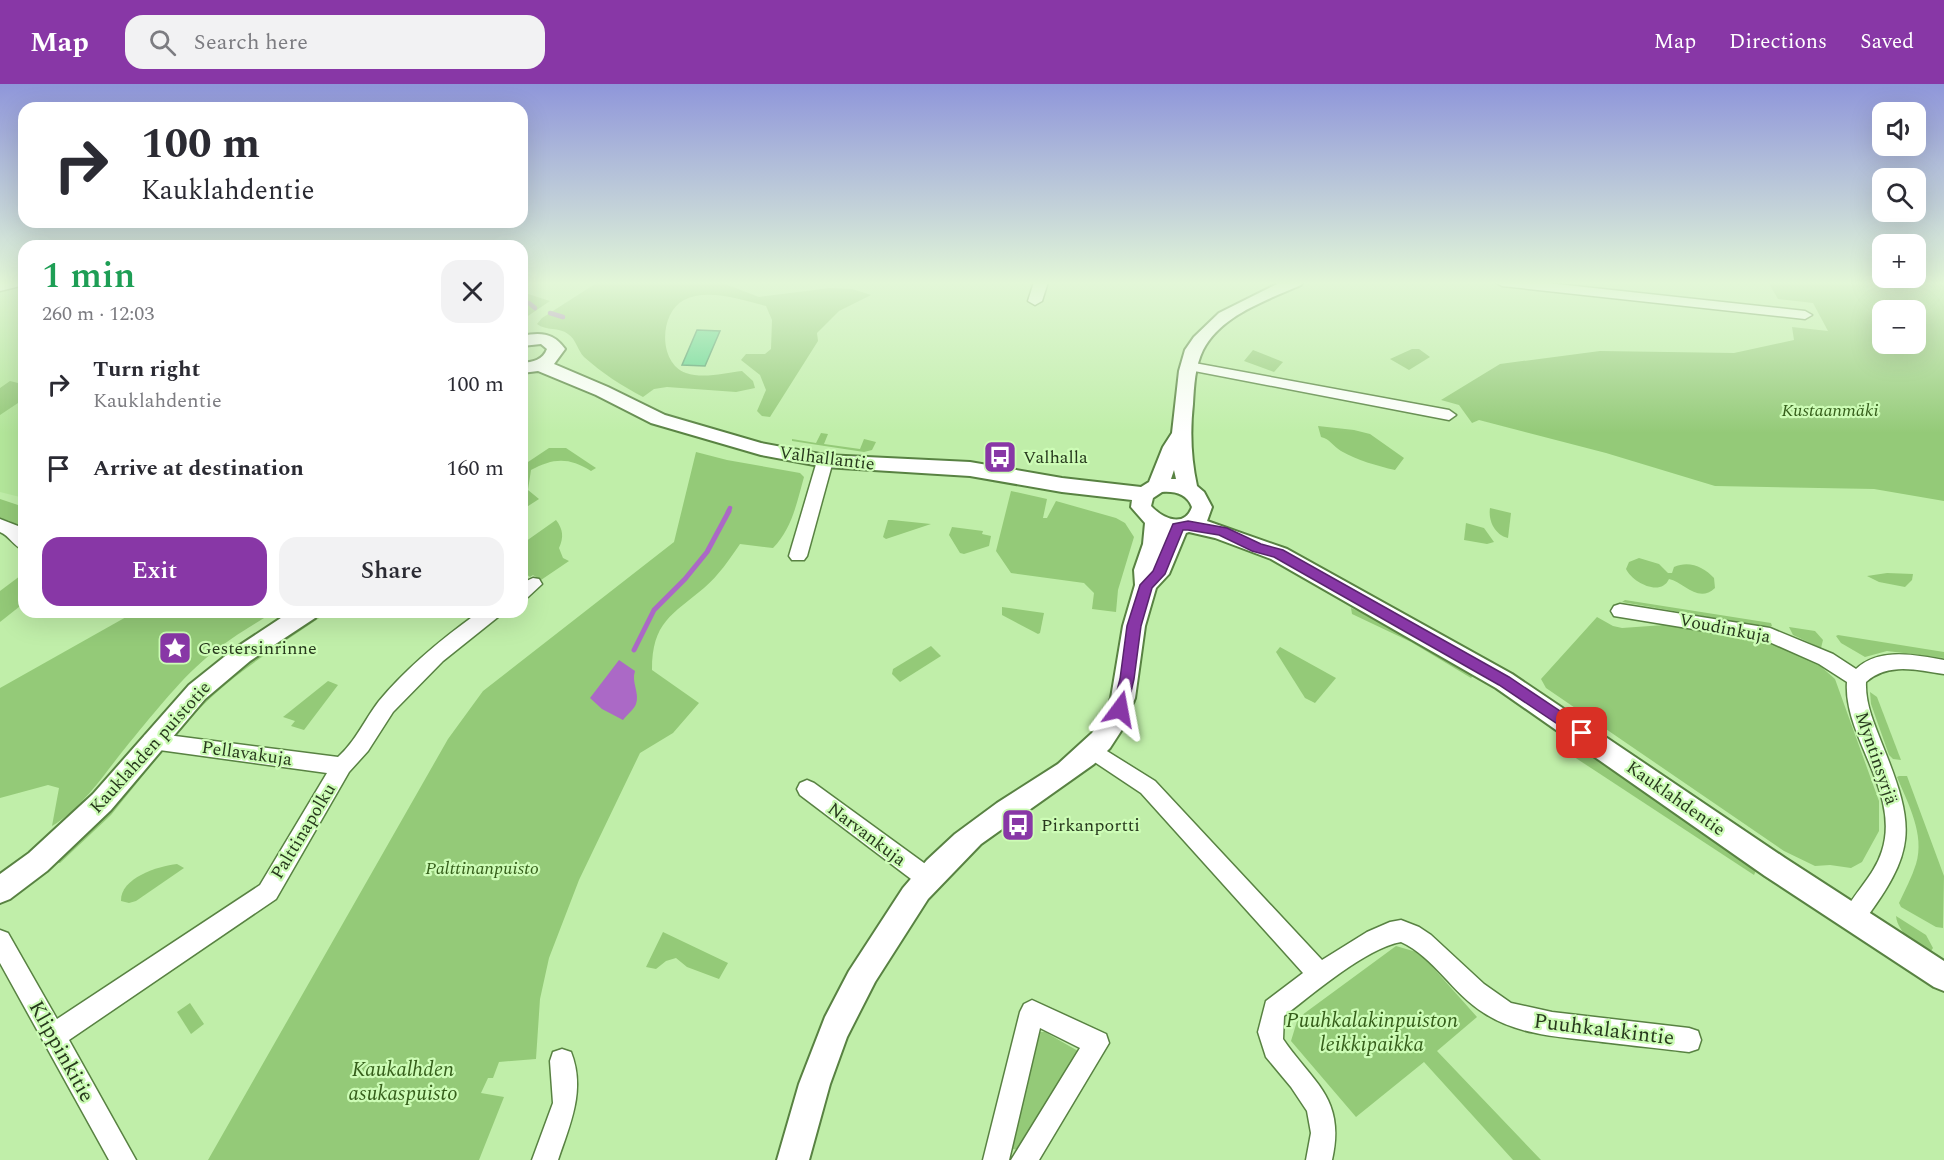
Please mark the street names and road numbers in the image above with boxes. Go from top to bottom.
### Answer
street label: Valhallantie [778,439,876,478]
street label: Voudinkuja [1677,606,1773,651]
street label: Kauklahden puistotie [83,675,217,820]
street label: Myntinsyrjä [1848,708,1905,809]
street label: Pellavakuja [200,734,294,773]
street label: Kauklahdentie [1621,754,1731,843]
street label: Palttinapolku [264,778,343,884]
street label: Narvankuja [822,796,912,873]
street label: Klippinkitie [20,995,102,1108]
street label: Puuhkalakintie [1532,1005,1676,1054]

